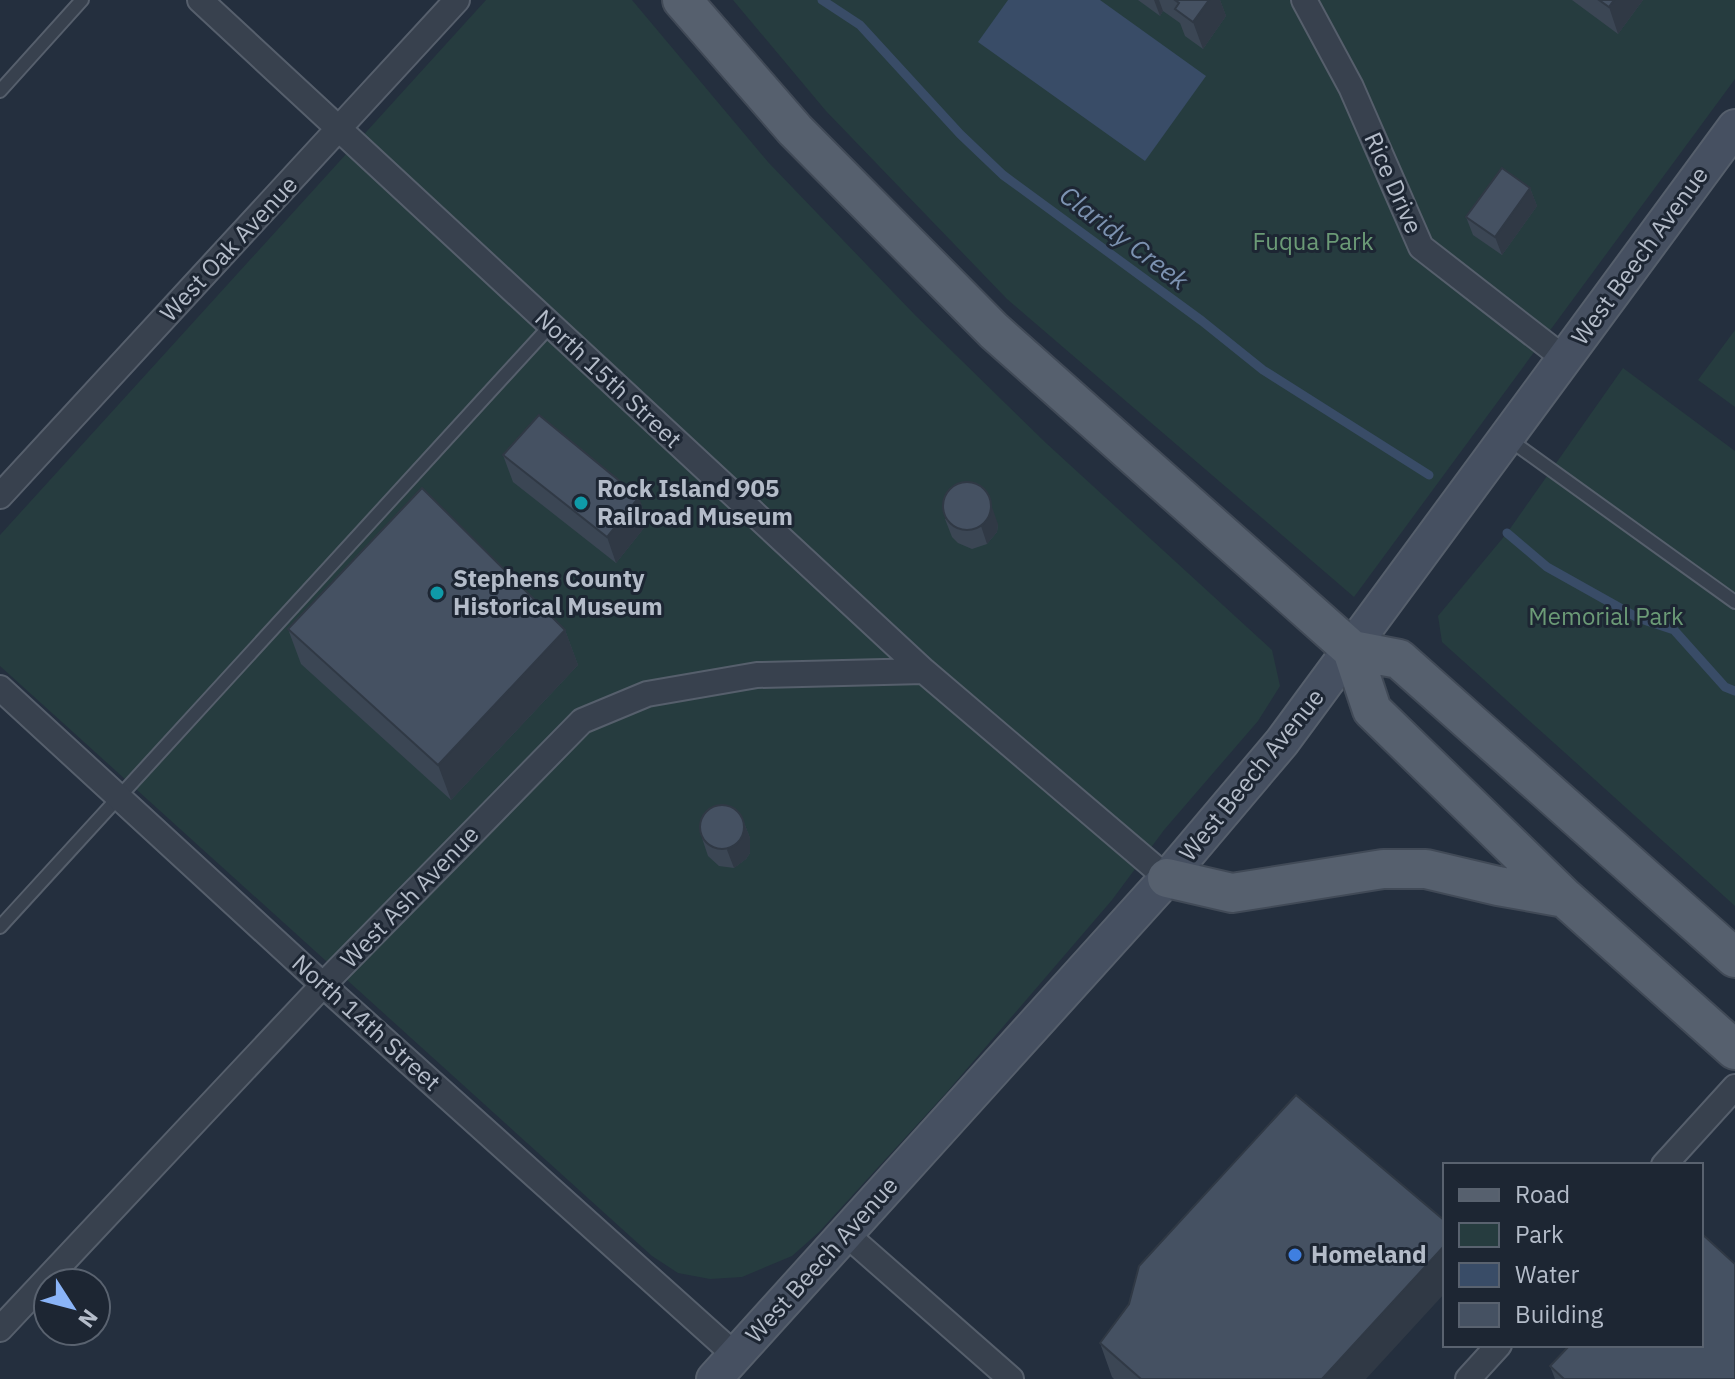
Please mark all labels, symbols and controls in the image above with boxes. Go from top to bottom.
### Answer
street label: Rice Drive [1357,127,1430,238]
street label: West Beech Avenue [1564,160,1715,351]
street label: West Oak Avenue [152,169,304,328]
water label: Claridy Creek [1053,178,1196,297]
park label: Fuqua Park [1252,225,1374,257]
street label: North 15th Street [529,302,689,455]
place label: Rock Island 905 Railroad Museum [597,472,793,532]
marker: Rock Island 905 Railroad Museum [572,494,590,512]
place label: Stephens County Historical Museum [453,562,663,622]
marker: Stephens County Historical Museum [428,584,446,602]
park label: Memorial Park [1528,600,1684,632]
street label: West Beech Avenue [1172,681,1331,867]
street label: West Ash Avenue [333,818,486,974]
street label: North 14th Street [286,947,448,1098]
legend [1443,1163,1703,1347]
street label: West Beech Avenue [738,1169,905,1349]
text: Road [1515,1178,1570,1210]
text: Park [1515,1218,1564,1250]
place label: Homeland [1311,1238,1427,1270]
marker: Homeland [1286,1246,1304,1264]
text: Water [1515,1258,1579,1290]
north arrow [32,1267,112,1347]
text: Building [1515,1298,1603,1330]
text: N [72,1304,105,1334]

